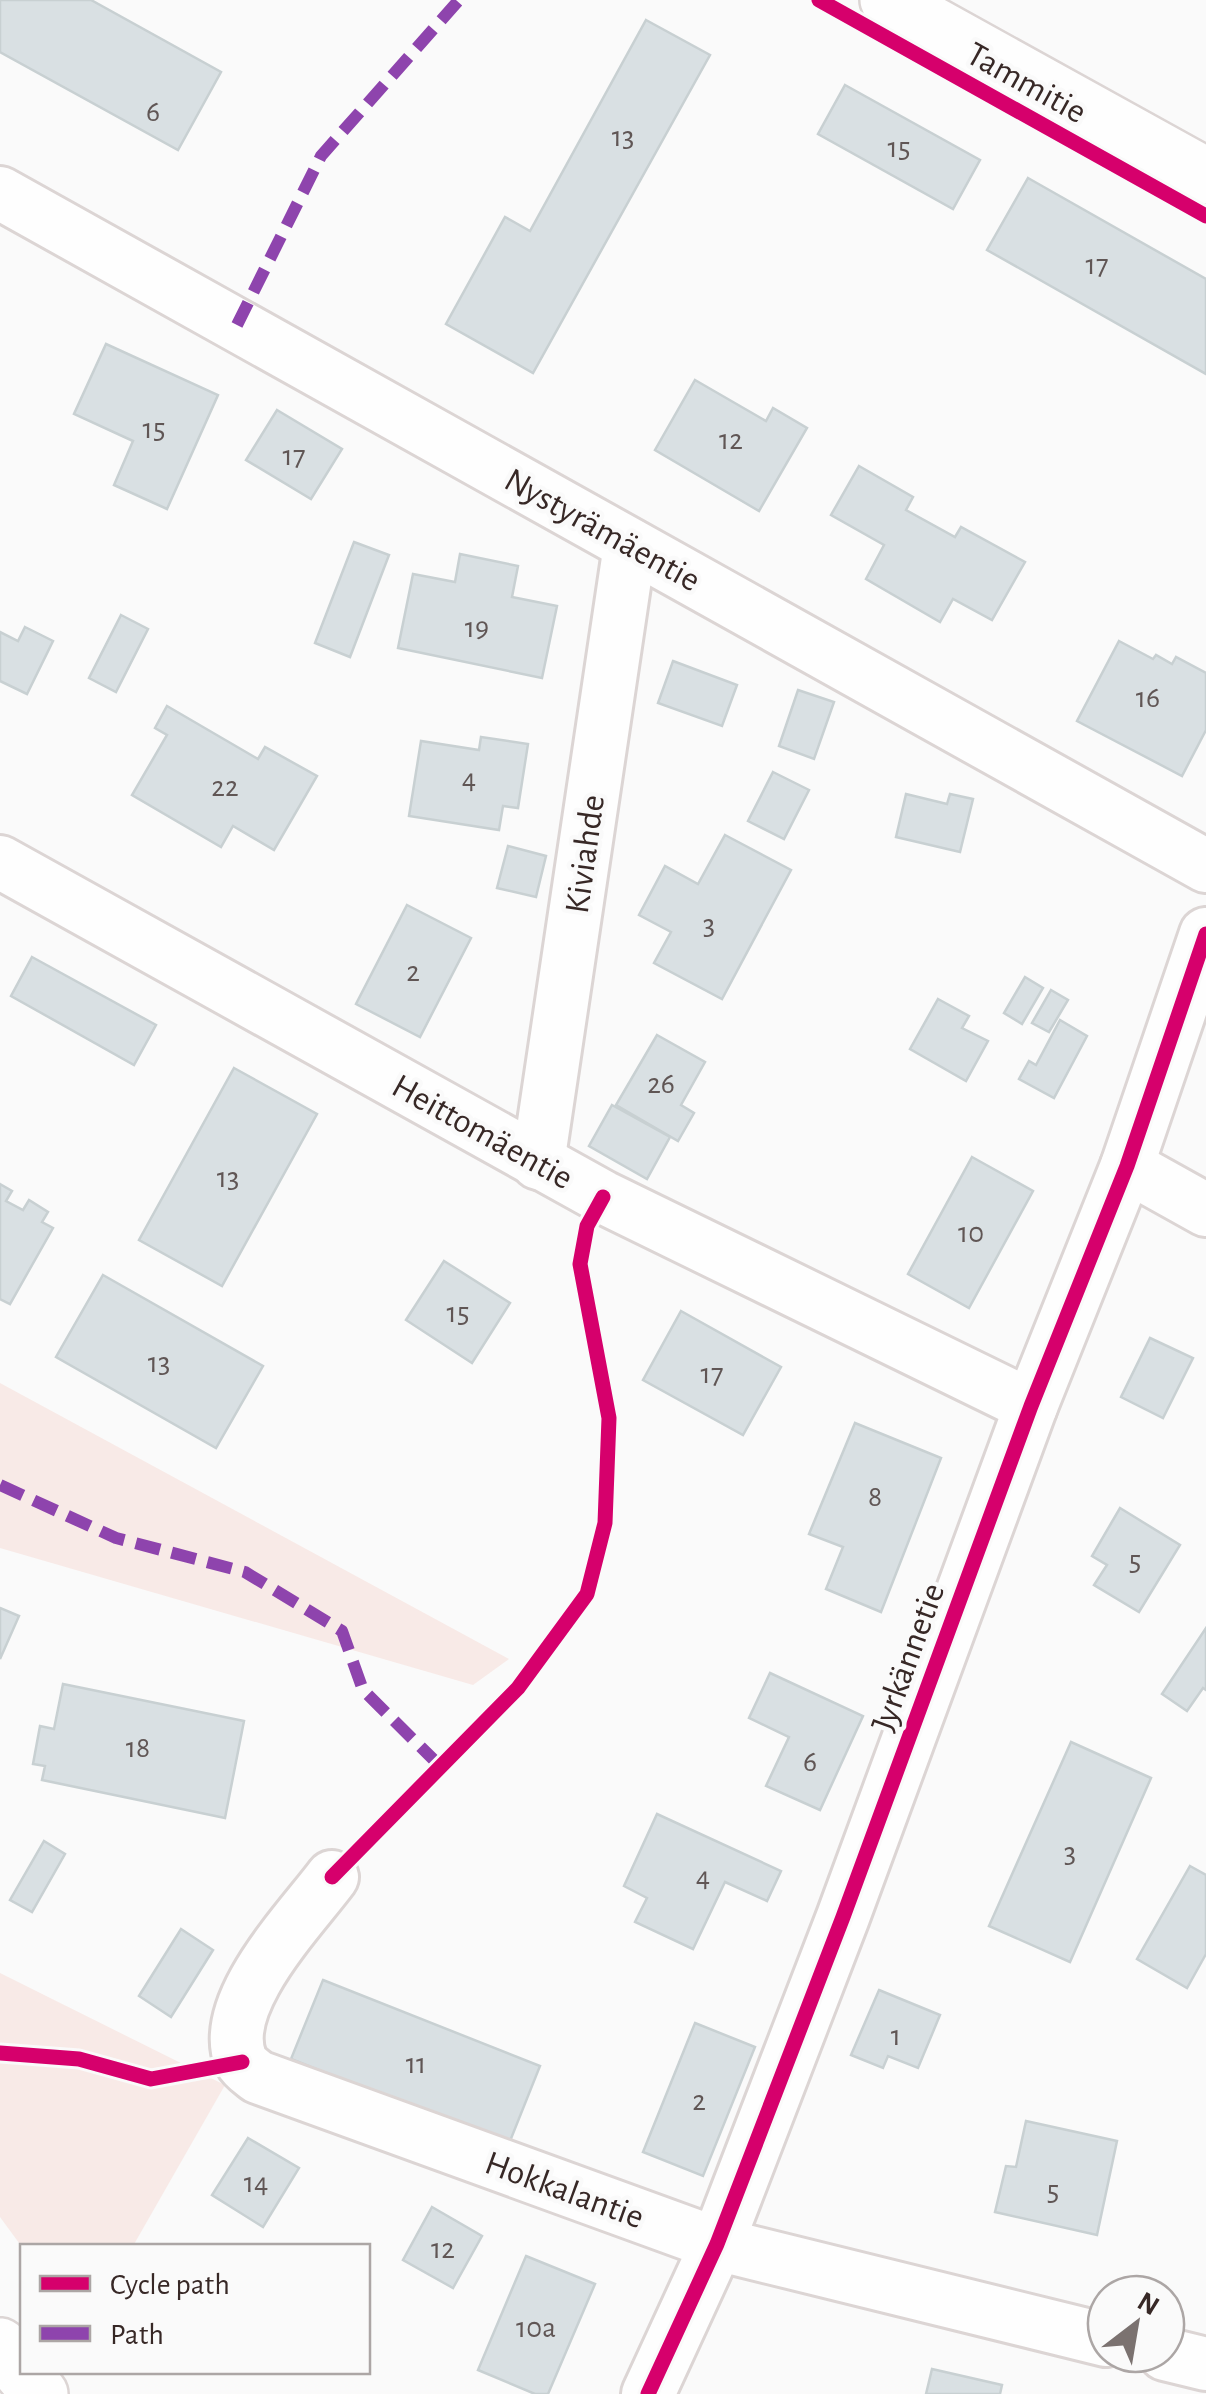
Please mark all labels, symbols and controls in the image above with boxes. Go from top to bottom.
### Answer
street label: Tammitie [961,36,1092,130]
house number: 6 [146,97,160,127]
house number: 13 [612,122,634,152]
house number: 15 [888,133,910,163]
house number: 17 [1086,250,1108,280]
house number: 15 [143,414,165,444]
house number: 12 [719,425,743,455]
house number: 17 [283,441,305,471]
street label: Nystyrämäentie [499,462,706,598]
house number: 19 [465,613,489,643]
house number: 16 [1136,683,1160,713]
house number: 4 [462,764,476,794]
house number: 22 [211,772,239,802]
street label: Kiviahde [560,793,611,916]
house number: 3 [703,910,715,940]
house number: 2 [406,957,420,987]
street label: Heittomäentie [386,1068,578,1196]
house number: 26 [647,1069,675,1099]
house number: 13 [217,1163,239,1193]
house number: 10 [958,1218,984,1248]
house number: 15 [447,1298,469,1328]
house number: 13 [148,1348,170,1378]
house number: 17 [701,1359,723,1389]
house number: 8 [868,1482,882,1512]
house number: 5 [1129,1546,1141,1576]
street label: Jyrkännetie [865,1579,951,1736]
house number: 18 [126,1733,150,1763]
house number: 6 [803,1747,817,1777]
house number: 3 [1064,1838,1076,1868]
house number: 4 [696,1862,710,1892]
house number: 1 [891,2021,901,2051]
house number: 11 [406,2049,426,2079]
house number: 2 [692,2086,706,2116]
street label: Hokkalantie [480,2146,649,2235]
house number: 14 [244,2168,268,2198]
house number: 5 [1047,2176,1059,2206]
house number: 12 [431,2234,455,2264]
legend [20,2244,370,2374]
text: Cycle path [110,2270,230,2300]
north arrow [1086,2274,1186,2374]
text: N [1132,2287,1163,2321]
house number: 10a [516,2313,556,2343]
text: Path [110,2320,164,2350]

